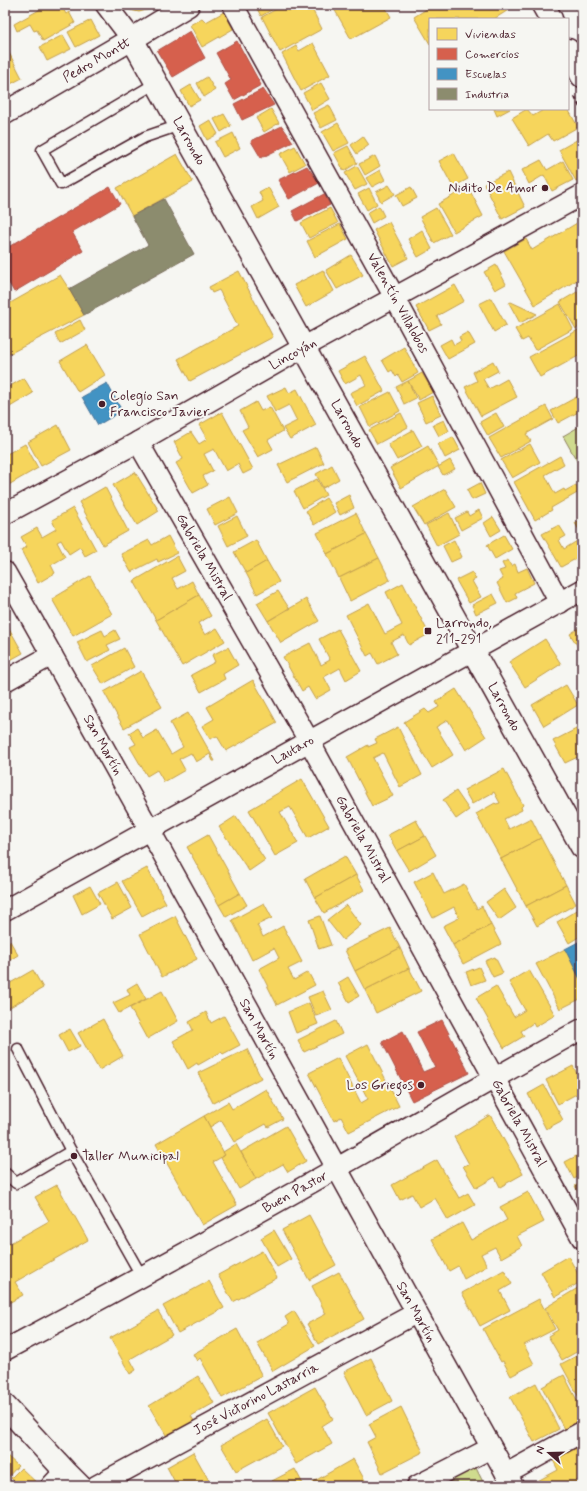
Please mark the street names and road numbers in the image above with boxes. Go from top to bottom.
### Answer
street label: Pedro Montt [59,33,135,87]
street label: Larrondo [168,114,210,168]
street label: Valentín Villalobos [363,250,433,356]
street label: Lincoyán [266,334,320,374]
street label: Larrondo [326,397,368,451]
street label: Gabriela Mistral [172,510,236,604]
street label: Larrondo [483,680,525,734]
street label: San Martín [79,711,127,779]
street label: Lautaro [269,731,317,769]
street label: Gabriela Mistral [331,792,395,886]
street label: San Martín [235,995,283,1063]
street label: Gabriela Mistral [487,1076,551,1170]
street label: Buen Pastor [259,1167,331,1217]
street label: San Martín [392,1278,440,1346]
street label: José Victorino Lastarria [190,1358,322,1440]

